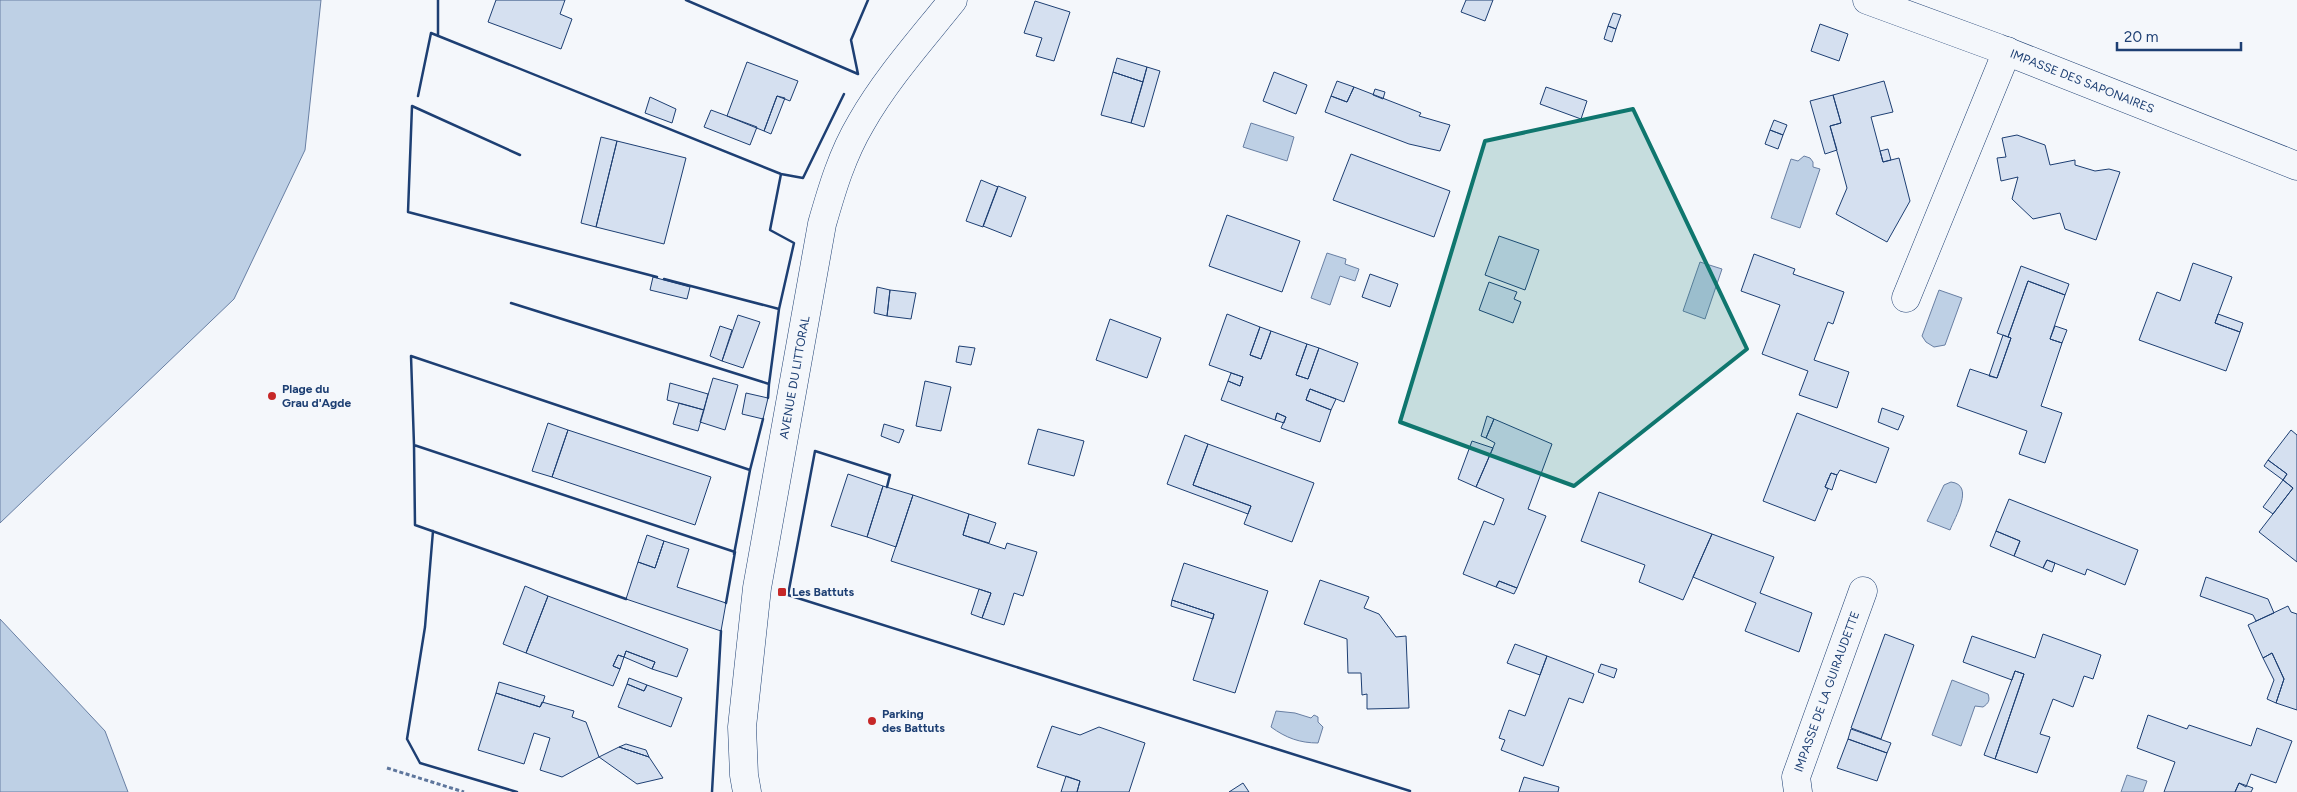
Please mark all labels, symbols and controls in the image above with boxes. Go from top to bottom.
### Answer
scale bar [2117,20,2241,52]
text: 20 m [2124,28,2158,46]
street label: IMPASSE DES SAPONAIRES [2008,47,2156,116]
street label: AVENUE DU LITTORAL [777,314,813,440]
place label: Plage du Grau d'Agde [282,382,351,410]
marker: Plage du Grau d'Agde [266,390,278,402]
place label: Les Battuts [792,585,855,599]
marker: Les Battuts [776,586,788,598]
street label: IMPASSE DE LA GUIRAUDETTE [1791,609,1862,774]
place label: Parking des Battuts [882,707,945,735]
marker: Parking des Battuts [866,715,878,727]

